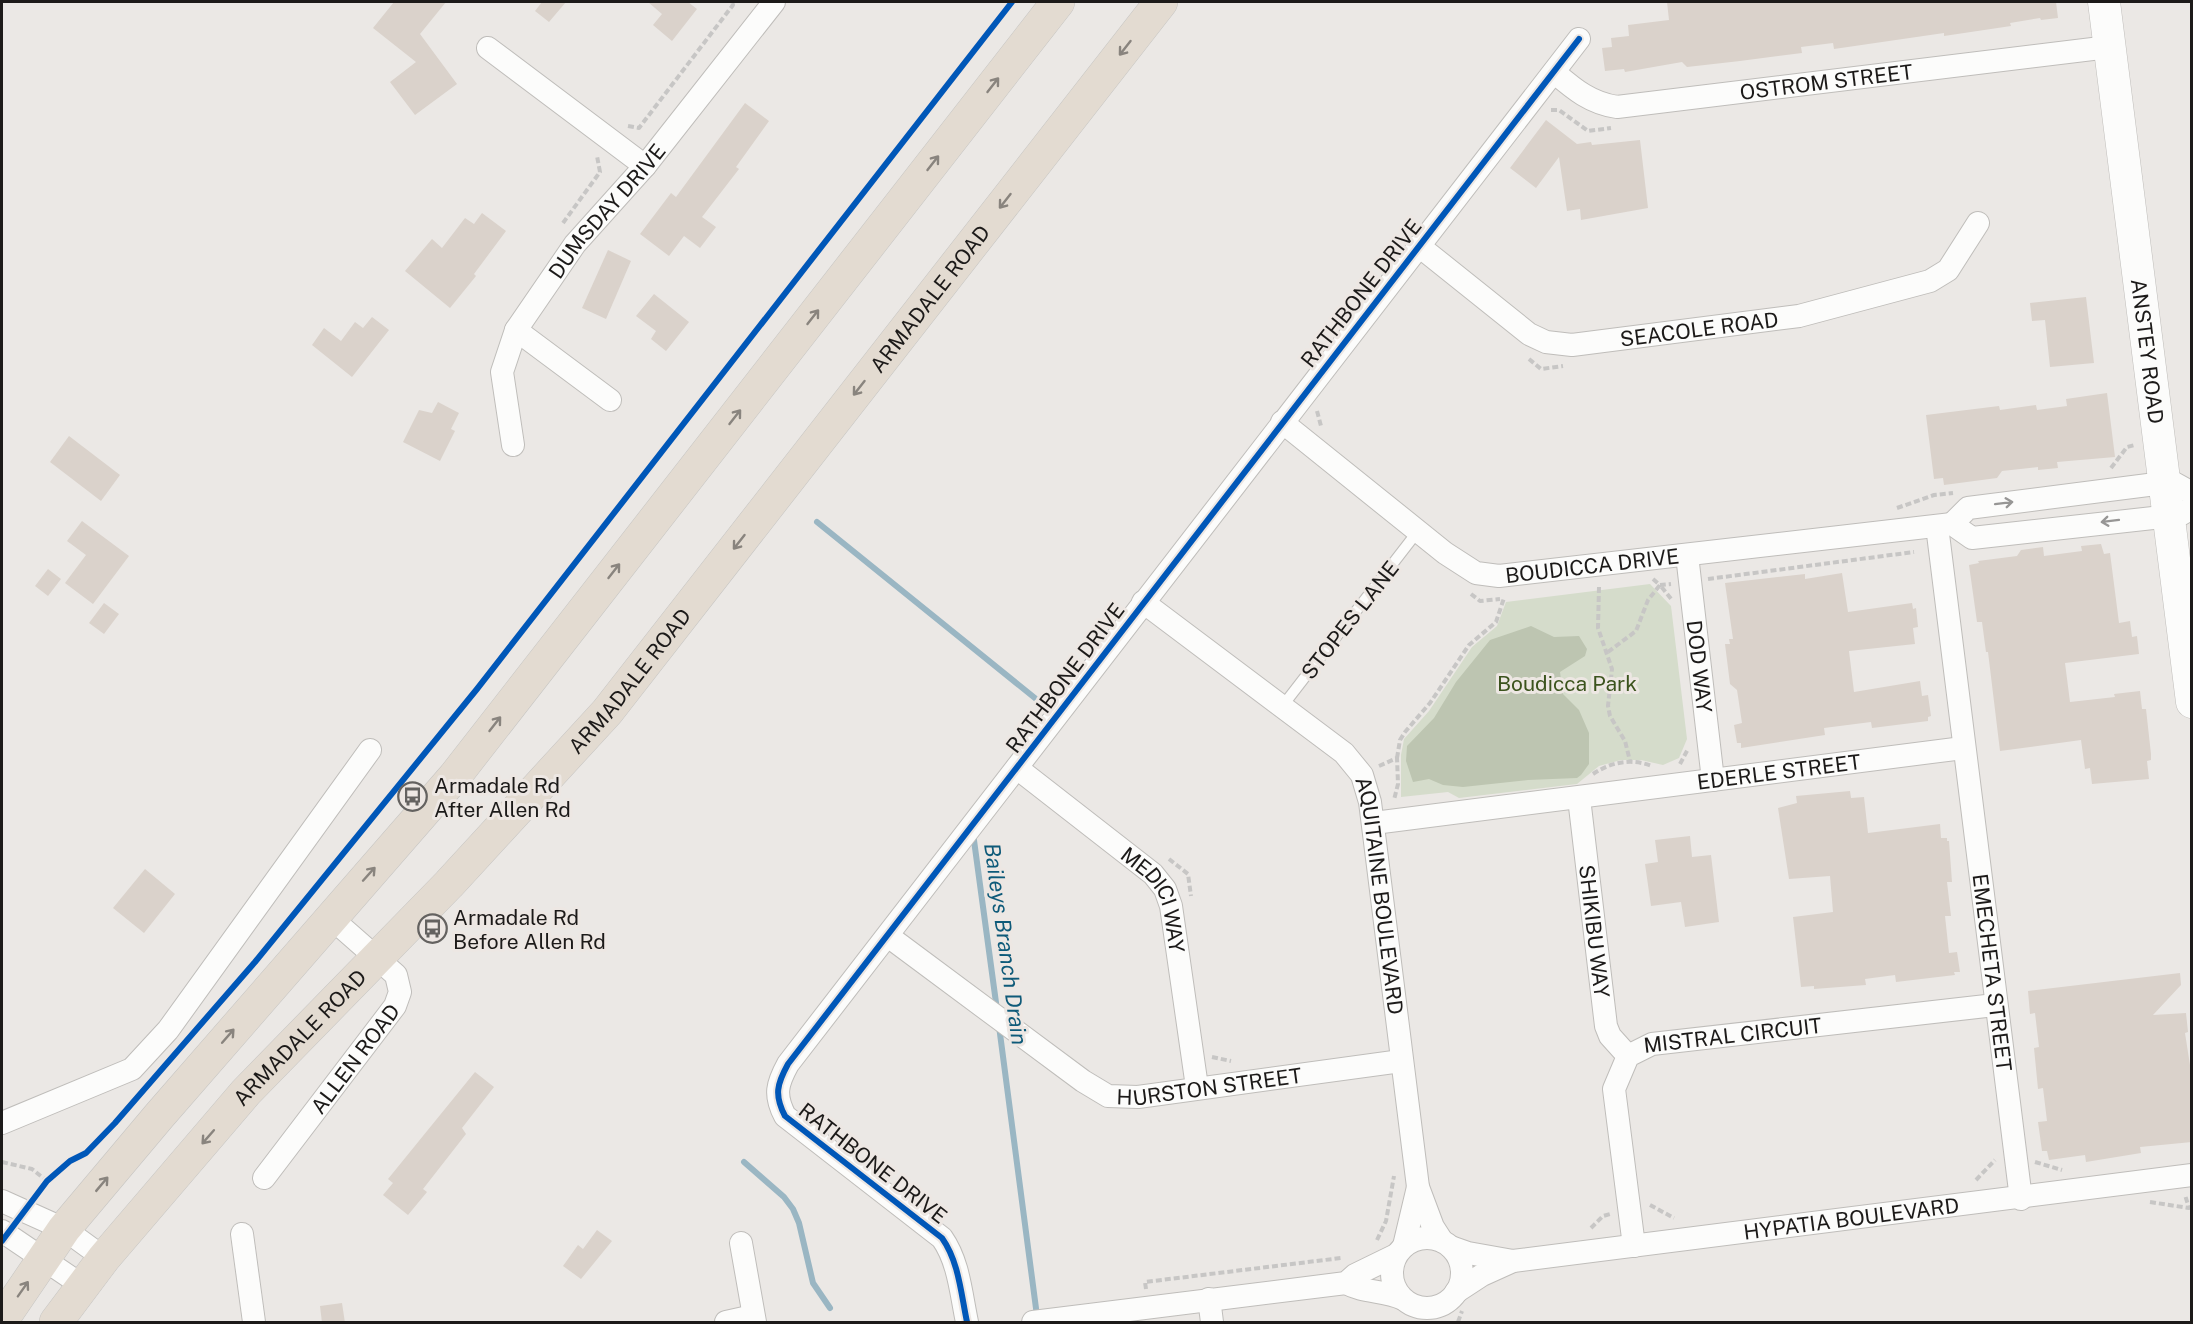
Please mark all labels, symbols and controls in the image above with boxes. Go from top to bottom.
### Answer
one-way arrow [1119,39,1131,55]
street label: OSTROM STREET [1738,59,1914,104]
one-way arrow [987,77,1000,93]
street label: DUMSDAY DRIVE [543,138,670,283]
one-way arrow [926,155,939,171]
one-way arrow [999,193,1012,209]
street label: RATHBONE DRIVE [1295,214,1427,372]
street label: ARMADALE ROAD [864,220,995,377]
street label: ANSTEY ROAD [2126,277,2169,425]
street label: SEACOLE ROAD [1618,306,1780,351]
one-way arrow [806,309,819,325]
one-way arrow [853,380,866,396]
one-way arrow [728,409,741,425]
one-way arrow [1993,498,2013,509]
one-way arrow [2101,516,2120,527]
one-way arrow [733,534,746,550]
street label: BOUDICCA DRIVE [1504,543,1681,588]
street label: STOPES LANE [1296,556,1404,684]
one-way arrow [608,563,621,579]
street label: RATHBONE DRIVE [1001,598,1129,758]
street label: ARMADALE ROAD [563,603,696,759]
street label: DOD WAY [1682,619,1718,714]
park label: Boudicca Park [1497,671,1637,696]
one-way arrow [488,717,501,733]
street label: EDERLE STREET [1695,749,1862,794]
place label: Armadale Rd After Allen Rd [434,773,571,822]
street label: AQUITAINE BOULEVARD [1351,773,1409,1016]
bus stop icon: Armadale Rd After Allen Rd [397,781,429,813]
water label: Baileys Branch Drain [979,841,1033,1047]
street label: MEDICI WAY [1116,841,1190,954]
street label: SHIKIBU WAY [1574,863,1615,999]
one-way arrow [362,867,376,882]
street label: EMECHETA STREET [1968,872,2017,1073]
place label: Armadale Rd Before Allen Rd [453,905,606,954]
bus stop icon: Armadale Rd Before Allen Rd [416,913,448,945]
street label: ARMADALE ROAD [228,964,371,1110]
street label: ALLEN ROAD [305,999,405,1119]
street label: MISTRAL CIRCUIT [1642,1012,1823,1057]
one-way arrow [221,1028,234,1044]
street label: HURSTON STREET [1116,1062,1303,1110]
street label: RATHBONE DRIVE [794,1097,952,1229]
one-way arrow [201,1129,215,1144]
one-way arrow [95,1176,108,1192]
street label: HYPATIA BOULEVARD [1742,1192,1960,1244]
one-way arrow [17,1281,29,1297]

